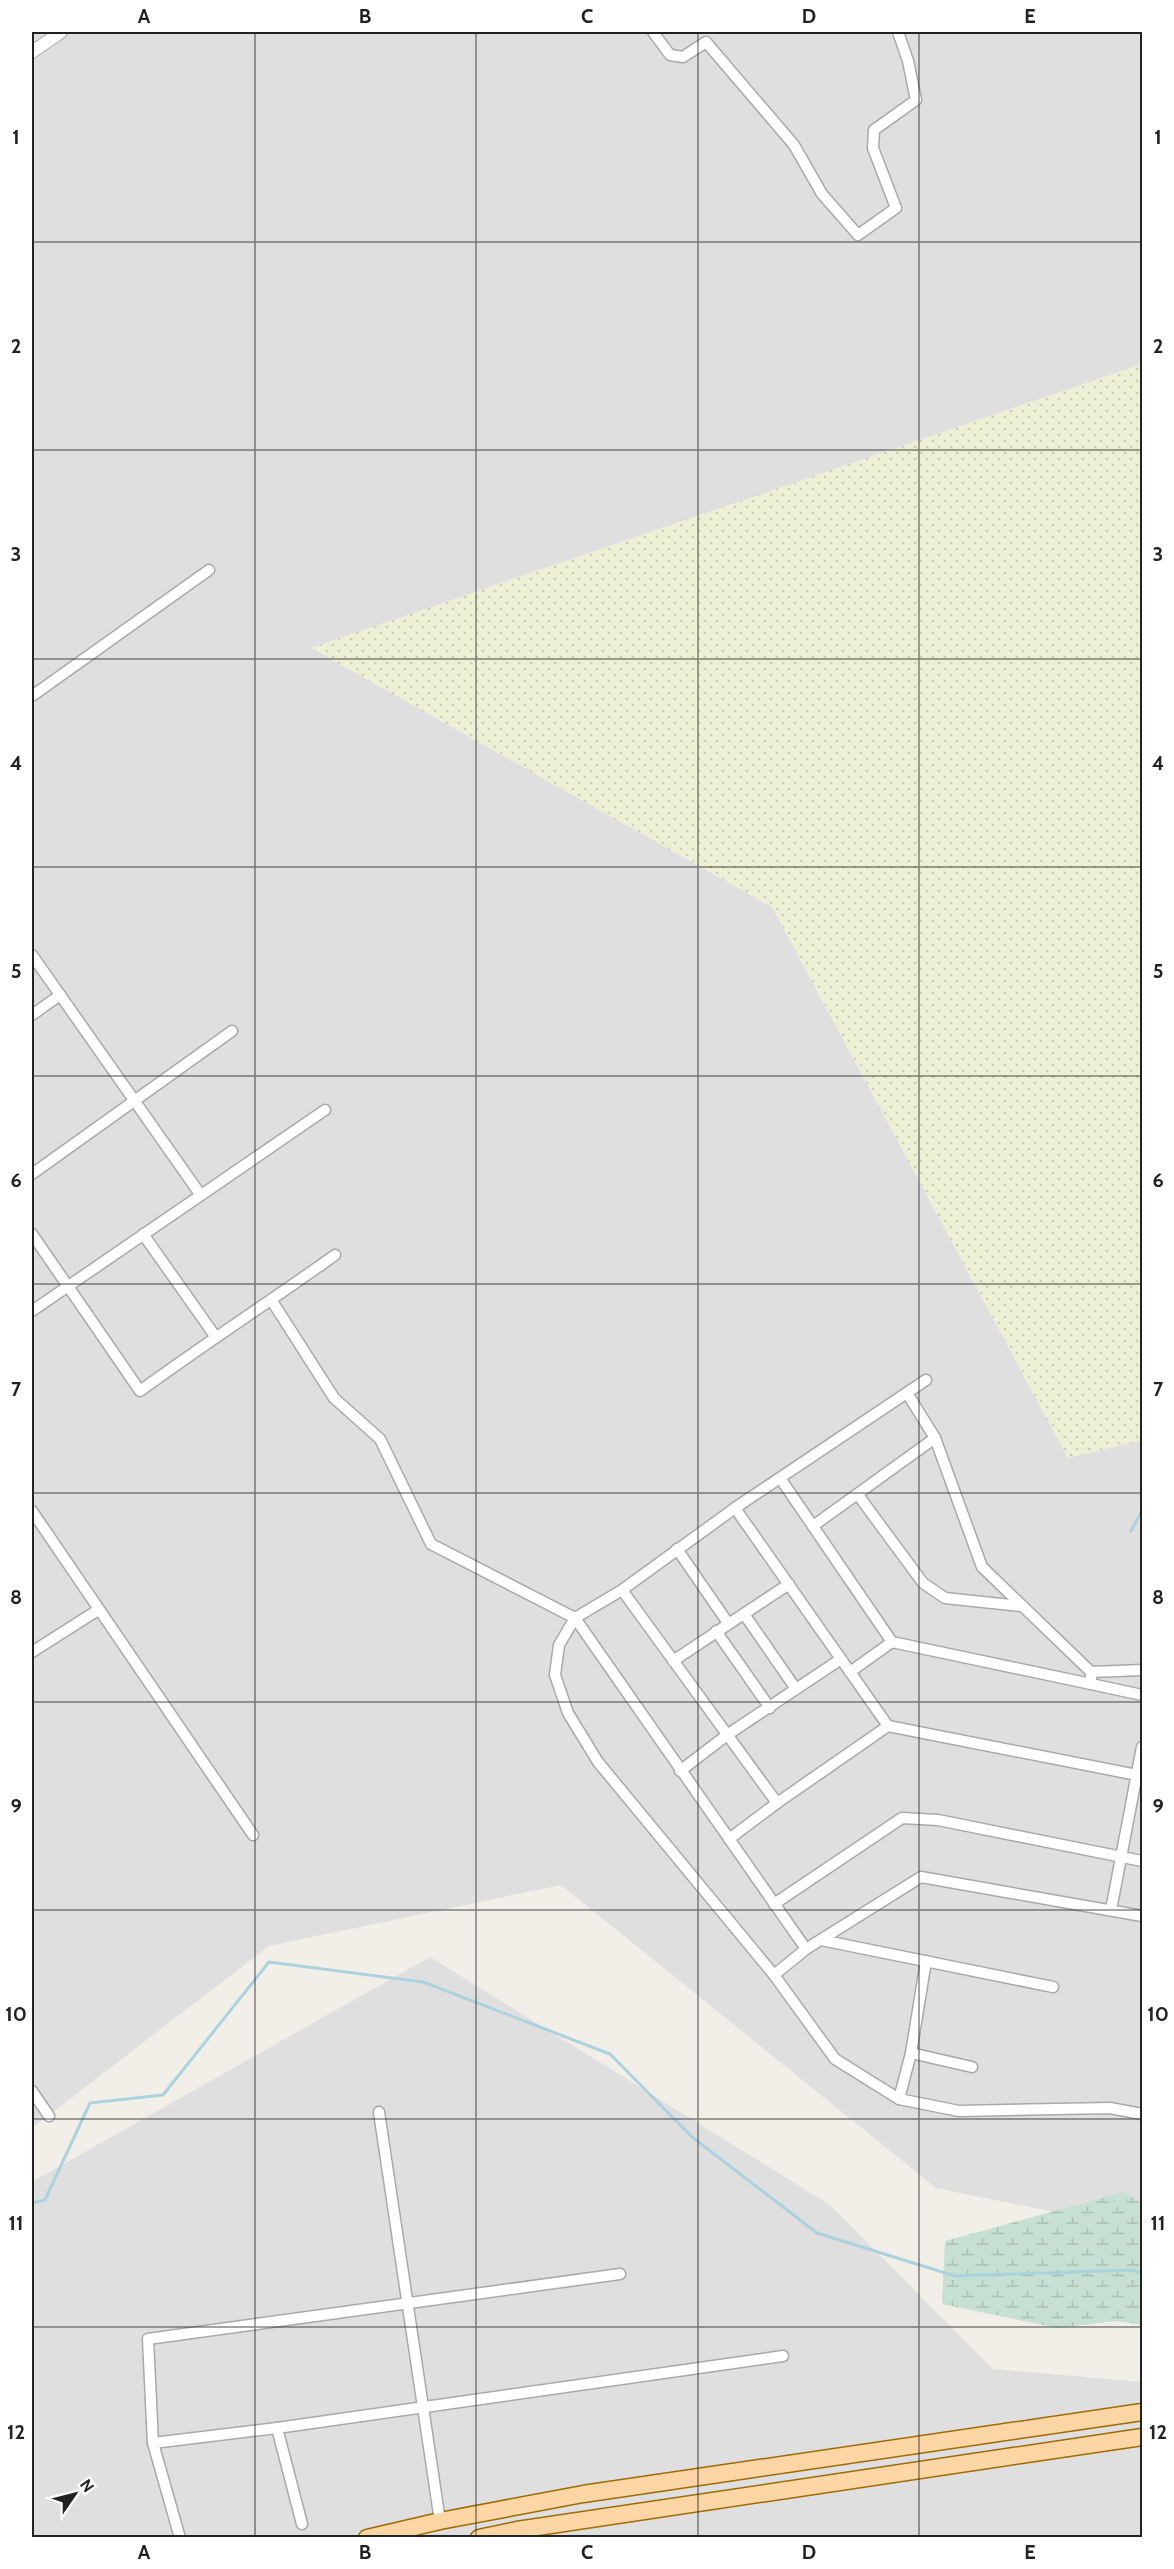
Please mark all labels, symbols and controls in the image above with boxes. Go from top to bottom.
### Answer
text: A [138,4,151,28]
text: B [359,4,371,28]
text: C [581,4,593,28]
text: D [802,4,816,28]
text: E [1024,4,1036,28]
text: 1 [12,125,20,149]
text: 1 [1154,125,1162,149]
text: 2 [11,334,21,358]
text: 2 [1153,334,1163,358]
text: 3 [11,542,21,566]
text: 3 [1153,542,1163,566]
text: 4 [10,751,22,775]
text: 4 [1152,751,1164,775]
text: 5 [11,959,21,983]
text: 5 [1153,959,1163,983]
text: 6 [10,1168,22,1192]
text: 6 [1152,1168,1164,1192]
text: 7 [11,1377,22,1401]
text: 7 [1153,1377,1164,1401]
text: 8 [10,1585,22,1609]
text: 8 [1152,1585,1164,1609]
text: 9 [10,1794,22,1818]
text: 9 [1152,1794,1164,1818]
text: 10 [5,2002,27,2026]
text: 10 [1147,2002,1169,2026]
text: 11 [9,2211,23,2235]
text: 11 [1151,2211,1165,2235]
text: 12 [7,2420,25,2444]
text: 12 [1149,2420,1167,2444]
north arrow [45,2464,105,2524]
text: N [76,2476,98,2496]
text: A [138,2540,151,2564]
text: B [359,2540,371,2564]
text: C [581,2540,593,2564]
text: D [802,2540,816,2564]
text: E [1024,2540,1036,2564]

